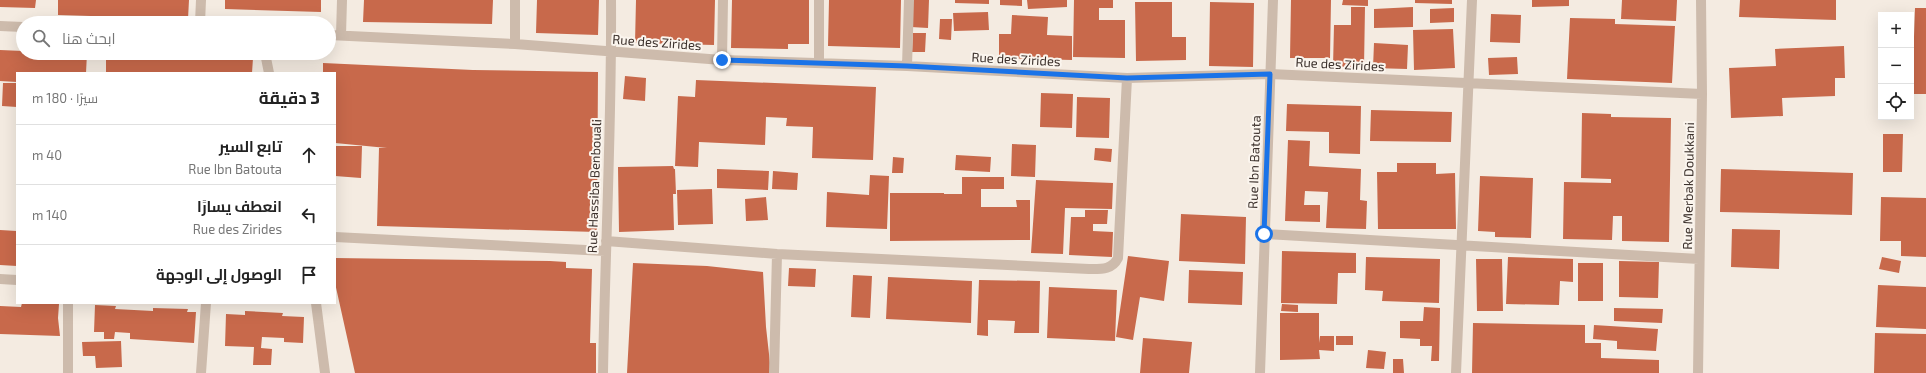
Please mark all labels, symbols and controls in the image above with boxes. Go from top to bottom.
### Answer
map controls [1878,12,1914,120]
button: + [1878,12,1914,48]
search box [16,16,336,60]
icon: search [30,27,52,49]
text: ابحث هنا [62,29,115,47]
street label: Rue des Zirides [612,31,702,53]
button: − [1878,48,1914,84]
street label: Rue des Zirides [971,49,1061,69]
route end [713,51,731,69]
street label: Rue des Zirides [1295,54,1385,74]
button: locate [1878,84,1914,120]
text: 3 دقيقة [259,87,320,107]
text: سيرًا · 180 m [32,90,98,106]
street label: Rue Ibn Batouta [1244,115,1264,209]
street label: Rue Hassiba Benbouali [584,119,604,253]
street label: Rue Merbak Doukkani [1679,122,1697,250]
text: تابع السير [219,137,282,155]
icon: ahead [298,144,320,166]
text: 40 m [32,147,62,163]
text: Rue Ibn Batouta [188,161,282,177]
text: انعطف يسارًا [197,197,282,215]
icon: left [298,204,320,226]
text: 140 m [32,207,67,223]
text: Rue des Zirides [193,221,282,237]
route start [1255,225,1273,243]
icon: arrive [298,264,320,286]
text: الوصول إلى الوجهة [156,265,282,283]

